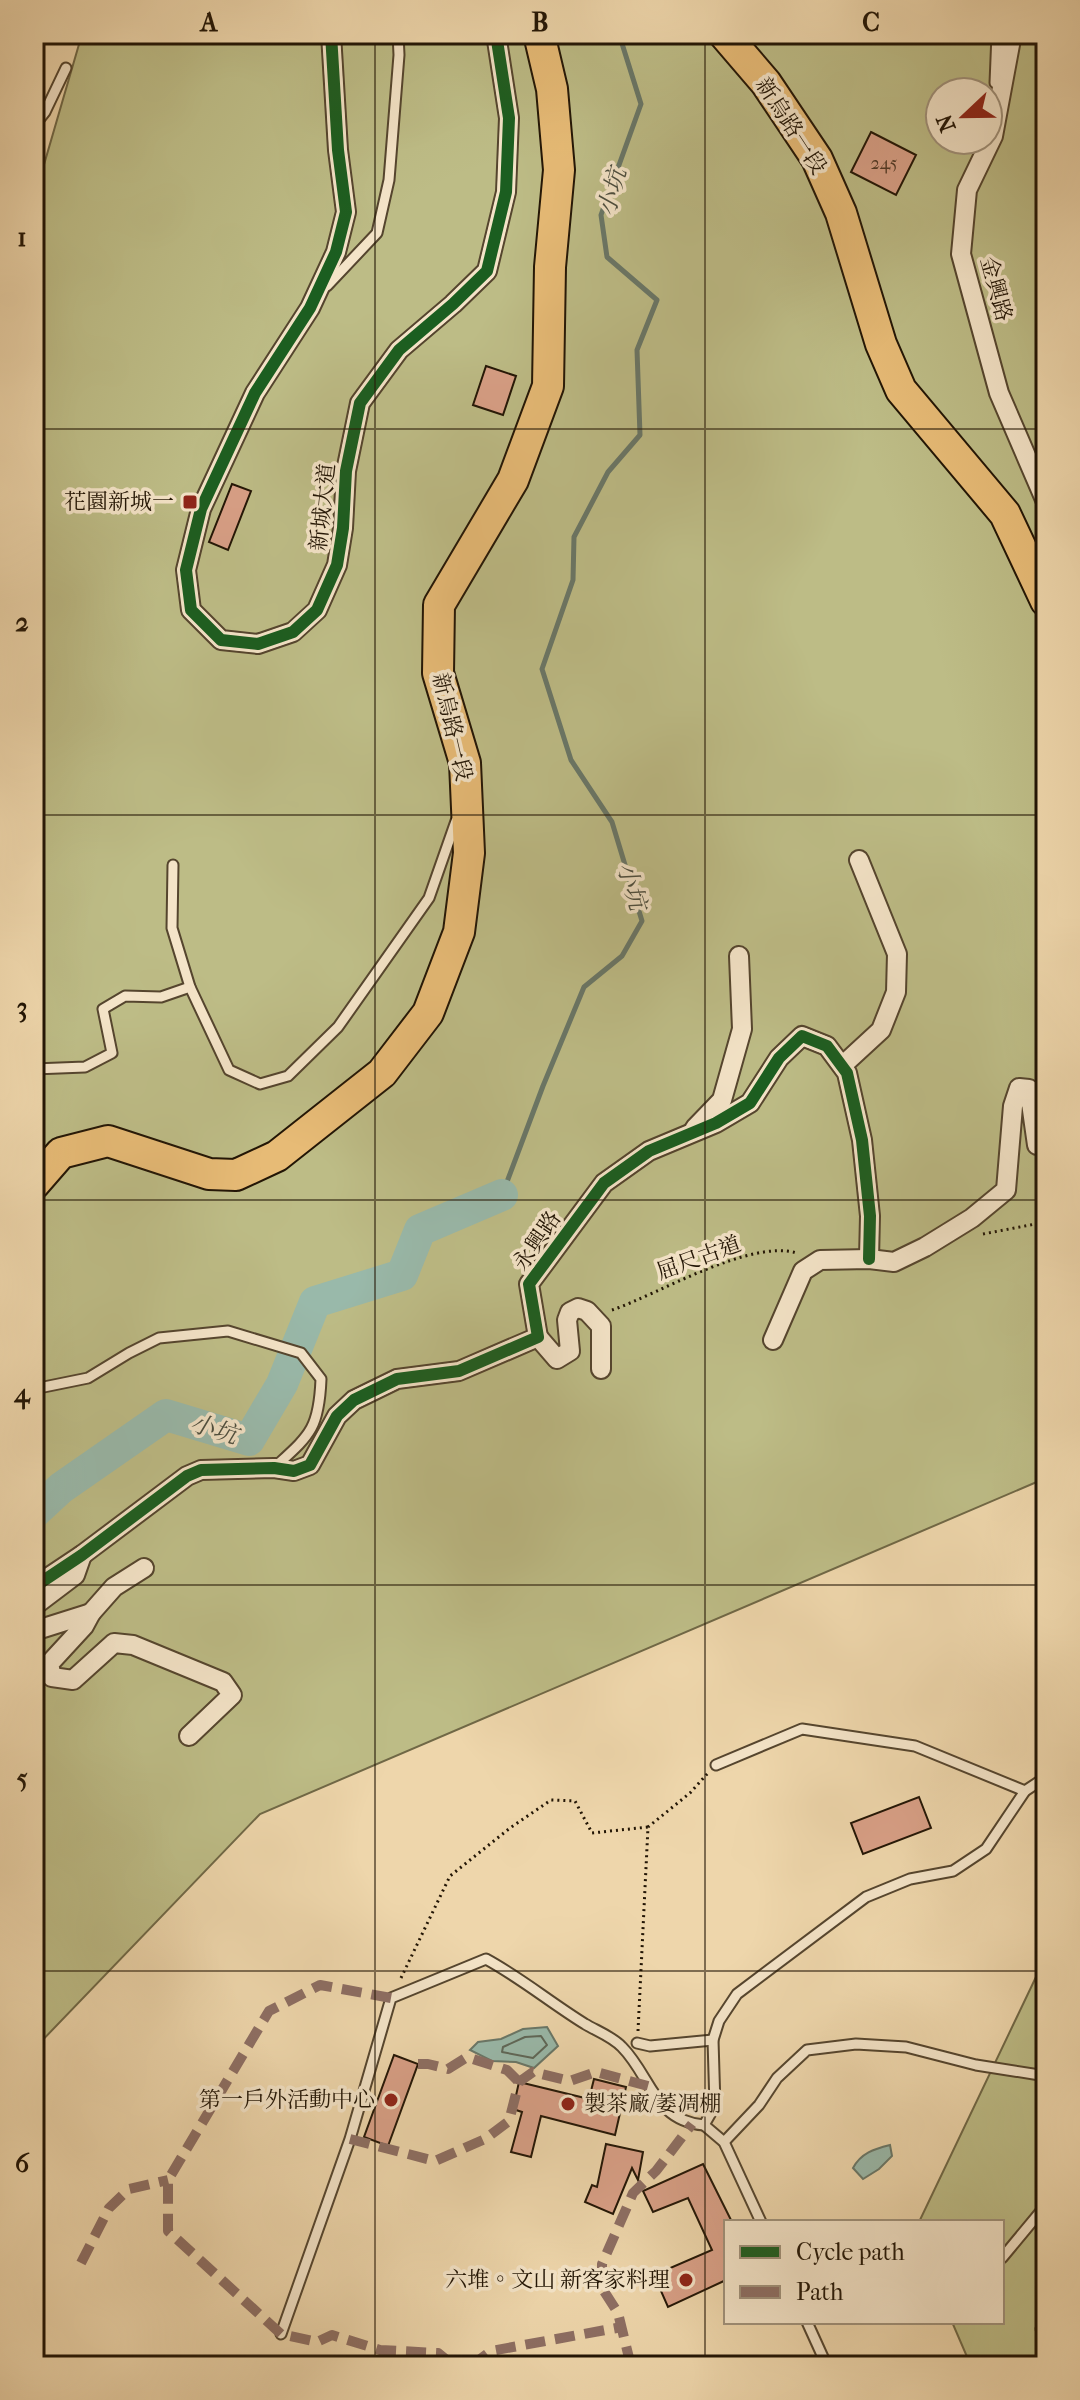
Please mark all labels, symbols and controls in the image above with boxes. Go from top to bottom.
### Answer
text: A [199,7,219,38]
text: B [532,7,549,38]
text: C [862,7,880,38]
street label: 新烏路一段 [750,73,832,179]
north arrow [924,76,1004,156]
text: N [931,110,962,136]
house number: 245 [870,153,898,174]
water label: 小坑 [592,161,633,219]
text: 1 [17,222,27,253]
street label: 金興路 [975,254,1017,324]
street label: 新城大道 [305,462,341,552]
place label: 花園新城一 [64,489,174,515]
marker: 花園新城一 [181,493,199,511]
text: 2 [15,607,29,638]
street label: 新烏路一段 [427,670,477,784]
water label: 小坑 [612,859,654,917]
text: 3 [17,992,27,1023]
street label: 永興路 [508,1206,566,1276]
street label: 屈尺古道 [653,1231,745,1285]
text: 4 [13,1378,31,1410]
water label: 小坑 [187,1409,245,1451]
text: 5 [16,1763,28,1794]
place label: 第一戶外活動中心 [199,2087,375,2113]
marker: 第一戶外活動中心 [382,2091,400,2109]
place label: 製茶廠/萎凋棚 [584,2091,721,2117]
marker: 製茶廠/萎凋棚 [559,2095,577,2113]
text: 6 [15,2148,30,2179]
legend [724,2220,1004,2324]
text: Cycle path [796,2238,905,2266]
place label: 六堆。文山 新客家料理 [445,2267,670,2293]
marker: 六堆。文山 新客家料理 [677,2271,695,2289]
text: Path [796,2278,844,2306]

